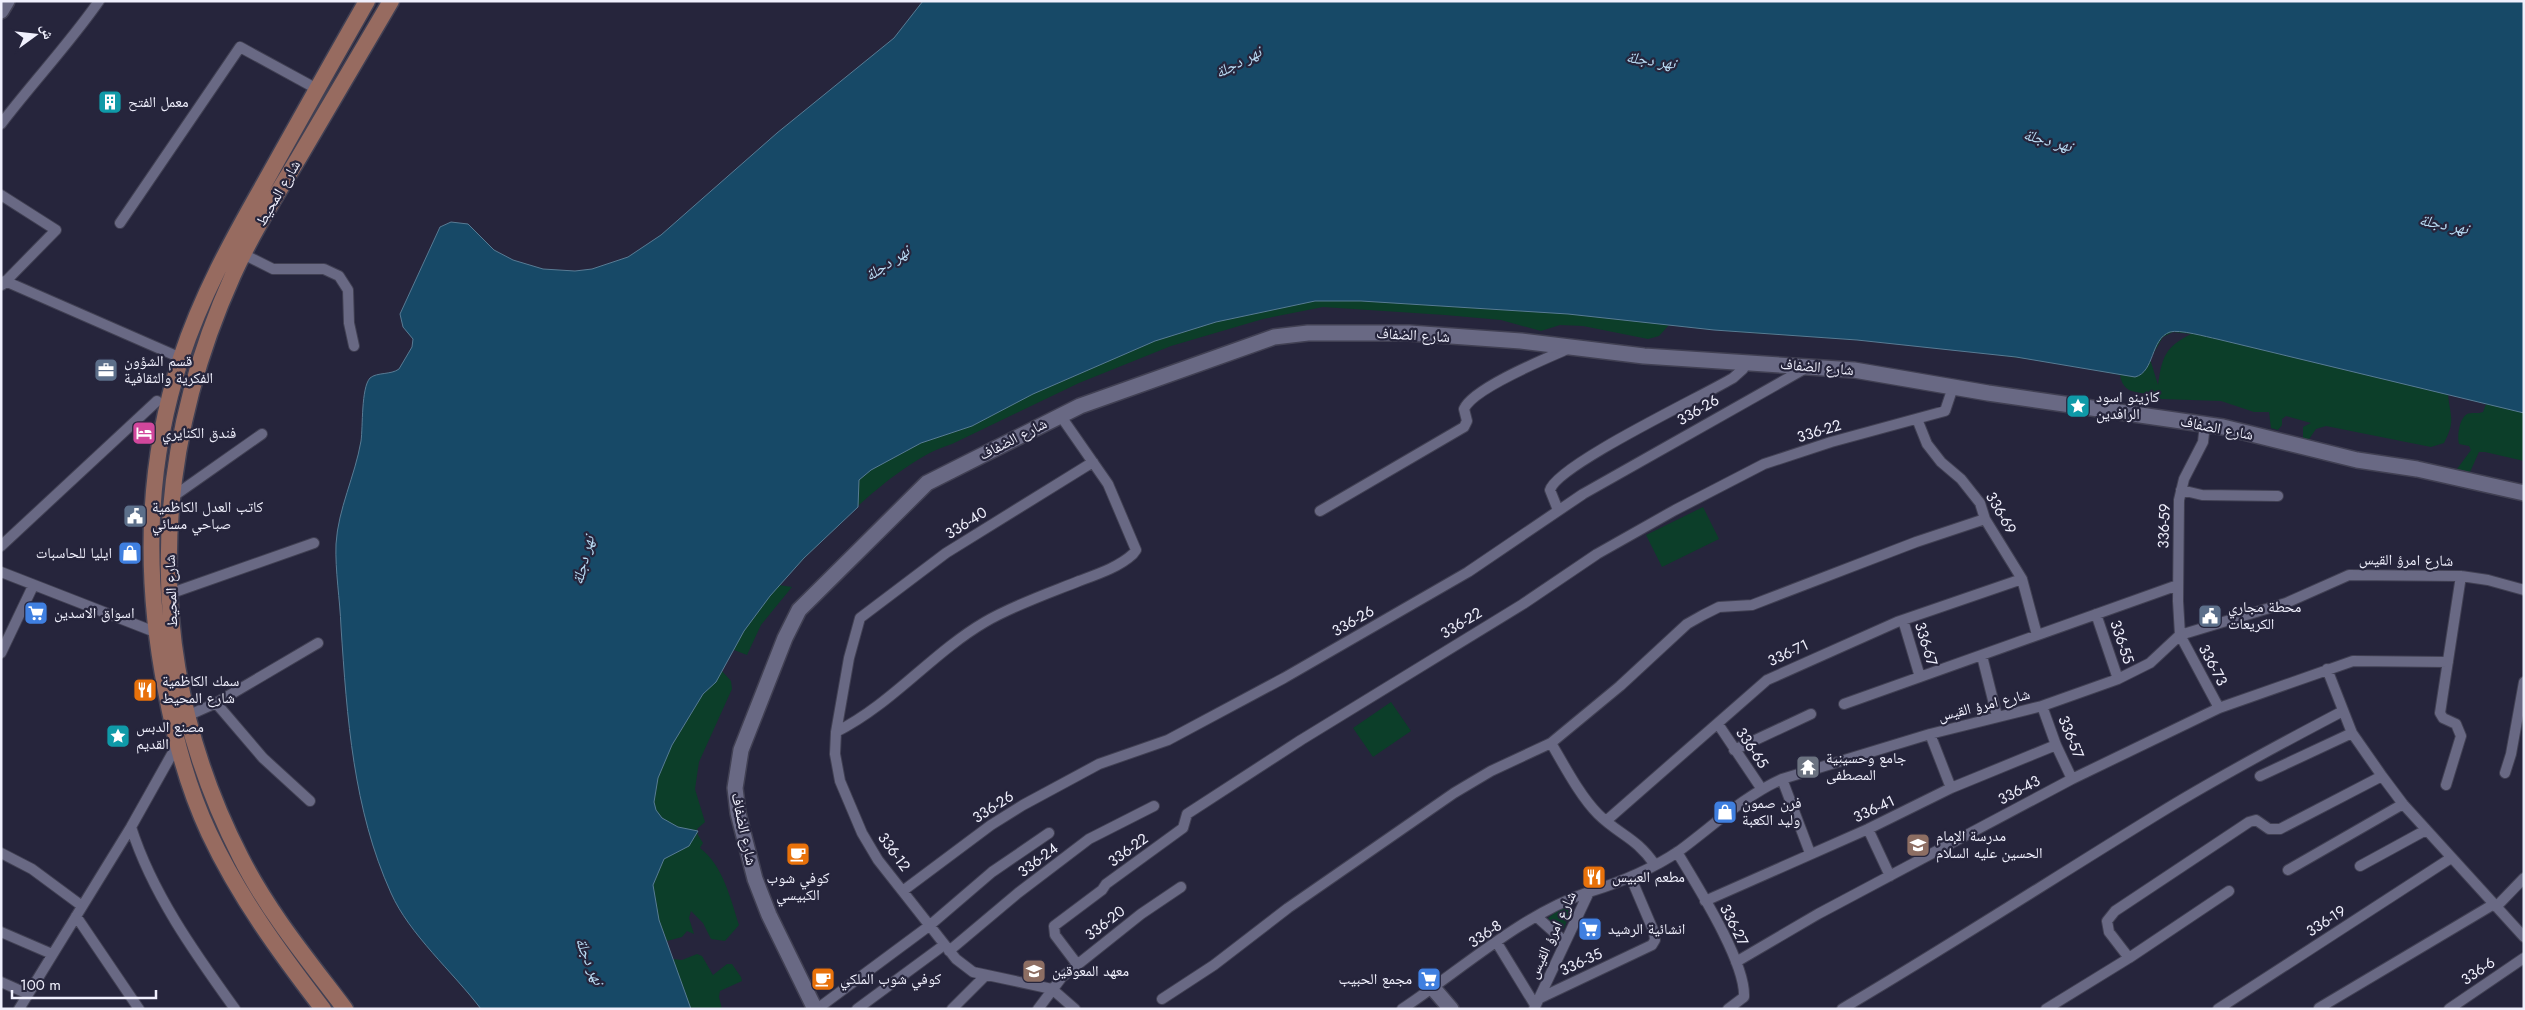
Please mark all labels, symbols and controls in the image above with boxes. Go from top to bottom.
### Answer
north arrow [10,10,60,60]
text: ش [36,22,59,42]
water label: نهر دجلة [1211,39,1268,84]
water label: نهر دجلة [1625,45,1680,75]
building icon: معمل الفتح [97,89,123,115]
place label: معمل الفتح [128,91,189,113]
water label: نهر دجلة [2021,122,2078,158]
street label: شارع المحيط [250,156,306,230]
water label: نهر دجلة [2417,208,2473,241]
water label: نهر دجلة [860,238,916,286]
street label: شارع الضفاف [1376,322,1451,348]
place label: قسم الشؤون الفكرية والثقافية [124,350,213,389]
street label: شارع الضفاف [1779,353,1855,381]
office icon: قسم الشؤون الفكرية والثقافية [93,357,119,383]
place label: كازينو اسود الرافدين [2096,386,2160,425]
street label: 336-26 [1673,389,1723,431]
place icon: كازينو اسود الرافدين [2065,393,2091,419]
street label: شارع الضفاف [2179,410,2255,446]
street label: شارع الضفاف [975,412,1051,466]
street label: 336-22 [1794,414,1844,448]
hotel icon: فندق الكنايري [131,420,157,446]
place label: فندق الكنايري [162,422,236,445]
street label: 336-69 [1980,488,2022,538]
place label: كاتب العدل الكاظمية صباحي مسائي [152,496,263,536]
street label: 336-40 [941,502,991,544]
public building icon: كاتب العدل الكاظمية صباحي مسائي [122,503,148,529]
street label: 336-59 [2152,503,2176,549]
water label: نهر دجلة [566,531,601,587]
shop icon: ايليا للحاسبات [117,540,143,566]
place label: ايليا للحاسبات [36,542,112,564]
street label: شارع امرؤ القيس [2359,548,2453,572]
street label: شارع المحيط [159,554,183,628]
place label: محطة مجاري الكريعات [2228,596,2301,635]
supermarket icon: اسواق الاسدين [23,600,49,626]
street label: 336-26 [1328,600,1378,642]
place label: اسواق الاسدين [54,602,134,624]
street label: 336-22 [1436,602,1486,644]
public building icon: محطة مجاري الكريعات [2197,603,2223,629]
street label: 336-55 [2104,617,2140,667]
street label: 336-67 [1909,619,1943,669]
street label: 336-71 [1764,634,1812,672]
street label: 336-73 [2193,640,2233,690]
place label: سمك الكاظمية شارع المحيط [162,670,239,709]
restaurant icon: سمك الكاظمية شارع المحيط [132,677,158,703]
street label: شارع امرؤ القيس [1936,683,2032,727]
street label: 336-57 [2052,712,2090,762]
place label: مصنع الدبس القديم [136,716,204,755]
place icon: مصنع الدبس القديم [105,723,131,749]
street label: 336-65 [1730,723,1774,773]
place label: جامع وحسينية المصطفى [1826,747,1907,786]
temple icon: جامع وحسينية المصطفى [1795,754,1821,780]
street label: 336-43 [1994,770,2044,810]
street label: 336-26 [968,785,1018,829]
street label: 336-41 [1850,790,1898,828]
street label: شارع الضفاف [726,791,762,867]
place label: فرن صمون وليد الكعبة [1742,792,1801,831]
shop icon: فرن صمون وليد الكعبة [1712,799,1738,825]
place label: مدرسة الإمام الحسين عليه السلام [1936,825,2042,864]
street label: 336-12 [872,828,916,876]
street label: 336-22 [1103,828,1153,872]
school or university icon: مدرسة الإمام الحسين عليه السلام [1905,832,1931,858]
street label: 336-24 [1013,837,1063,882]
cafe icon: كوفي شوب الكبيسي [785,841,811,867]
restaurant icon: مطعم العبيس [1581,864,1607,890]
place label: مطعم العبيس [1612,866,1685,888]
place label: كوفي شوب الكبيسي [767,867,829,907]
street label: شارع امرؤ القيس [1522,888,1582,982]
street label: 336-20 [1080,900,1130,946]
street label: 336-27 [1714,900,1754,950]
street label: 336-19 [2302,900,2350,942]
street label: 336-8 [1464,915,1506,953]
supermarket icon: انشائية الرشيد [1577,916,1603,942]
place label: انشائية الرشيد [1608,918,1685,940]
water label: نهر دجلة [570,934,611,991]
street label: 336-35 [1556,943,1606,981]
street label: 336-6 [2457,952,2499,990]
school or university icon: معهد المعوقين [1021,958,1047,984]
place label: معهد المعوقين [1052,960,1129,982]
cafe icon: كوفي شوب الملكي [810,966,836,992]
supermarket icon: مجمع الحبيب [1416,966,1442,992]
scale bar [12,968,156,1000]
place label: كوفي شوب الملكي [840,968,941,991]
place label: مجمع الحبيب [1339,968,1412,990]
text: 100 m [20,974,61,996]

